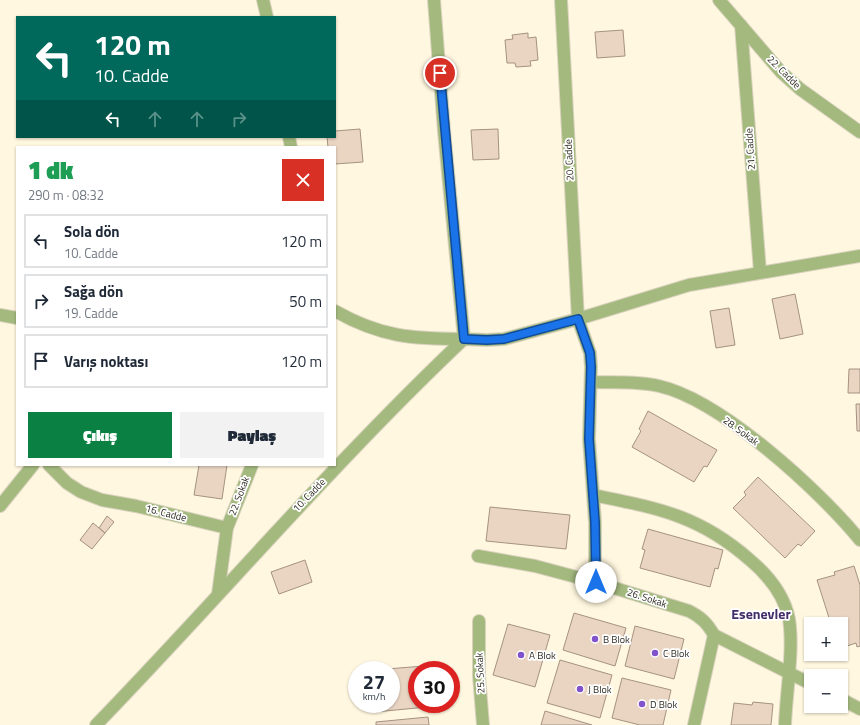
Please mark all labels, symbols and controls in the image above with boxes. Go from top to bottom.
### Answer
text: 120 m [94,23,171,66]
icon: left [28,32,80,84]
street label: 22. Cadde [764,52,804,92]
pin [423,56,457,90]
text: 10. Cadde [94,62,169,89]
icon: arrive [429,62,451,84]
icon: left [102,108,124,130]
icon: ahead [144,108,166,130]
icon: ahead [186,108,208,130]
icon: right [228,108,250,130]
street label: 21. Cadde [741,128,759,170]
street label: 20. Cadde [560,139,578,181]
text: 1 dk [28,152,73,188]
button: close [282,159,324,201]
text: 290 m · 08:32 [28,185,104,205]
text: Sola dön [64,220,120,243]
icon: left [30,230,52,252]
text: 120 m [281,230,322,253]
text: 10. Cadde [64,243,118,263]
text: Sağa dön [64,280,123,303]
icon: right [30,290,52,312]
text: 50 m [289,290,322,313]
text: 19. Cadde [64,303,118,323]
icon: arrive [30,350,52,372]
text: Varış noktası [64,350,148,373]
text: 120 m [281,350,322,373]
button: Çıkış [28,412,172,458]
button: Paylaş [180,412,324,458]
street label: 28. Sokak [720,413,762,449]
street label: 22. Sokak [225,474,253,518]
street label: 10. Cadde [289,475,329,515]
street label: 16. Cadde [144,501,188,525]
position arrow [575,561,617,603]
street label: 26. Sokak [625,585,669,612]
district label: Esenevler [731,603,791,624]
map controls [804,617,848,713]
button: + [804,617,848,661]
place label: B Blok [603,632,630,647]
marker: B Blok [590,634,600,644]
place label: C Blok [663,646,689,661]
place label: A Blok [529,648,556,663]
marker: C Blok [650,648,660,658]
marker: A Blok [516,650,526,660]
street label: 25. Sokak [471,652,489,694]
speed limit sign: 30 [408,661,460,713]
text: 27 [363,666,385,697]
button: − [804,669,848,713]
place label: J Blok [588,682,612,697]
marker: J Blok [575,684,585,694]
text: km/h [363,689,385,704]
place label: D Blok [650,697,677,712]
marker: D Blok [637,699,647,709]

